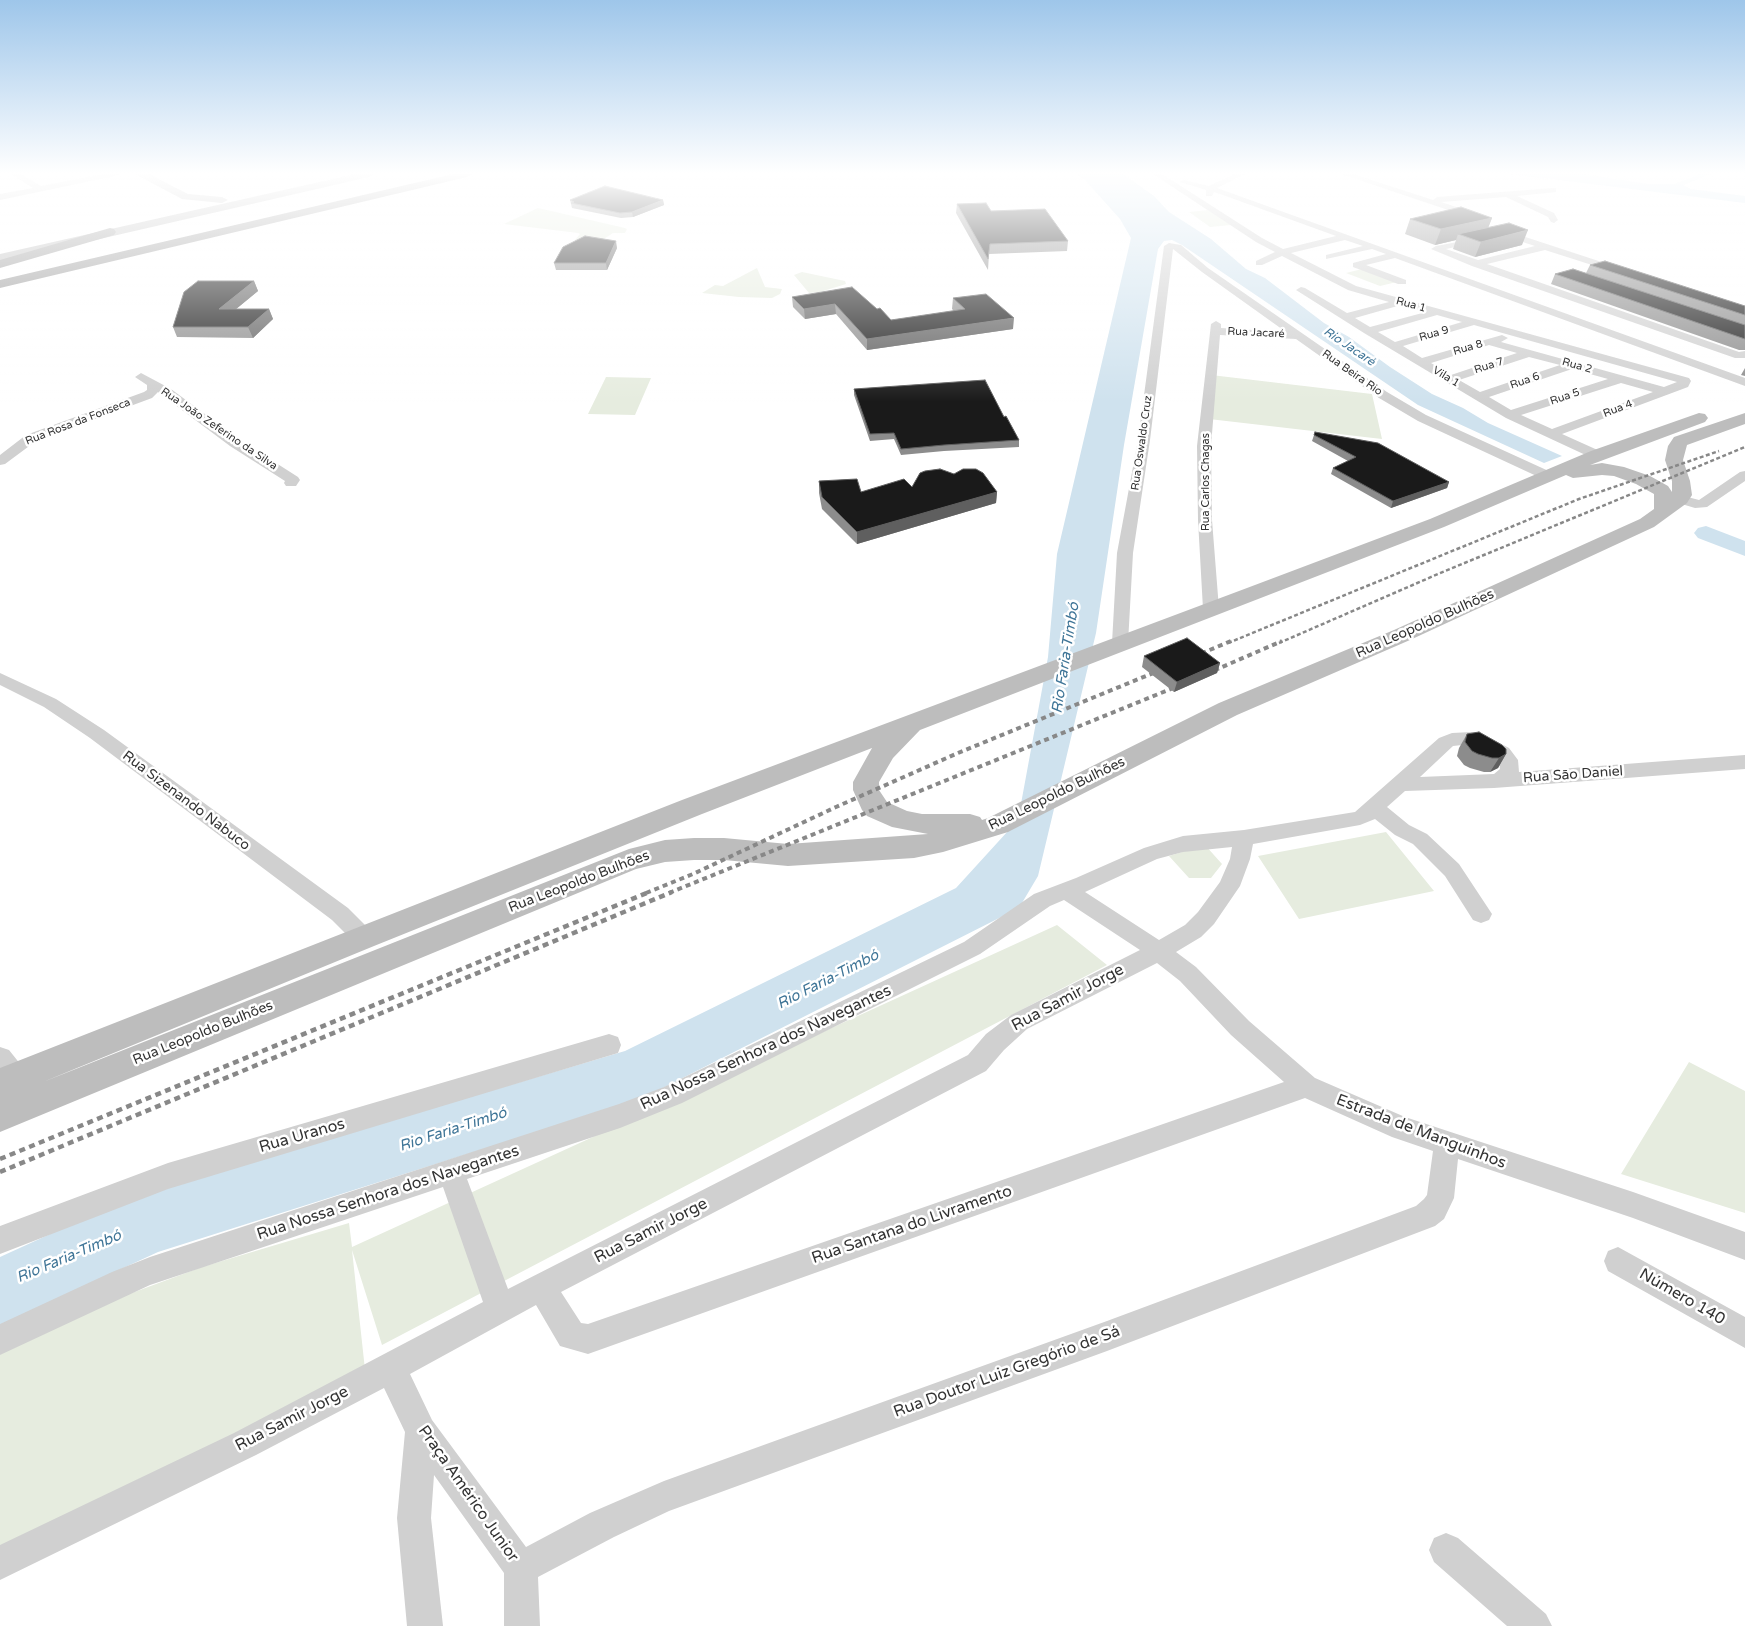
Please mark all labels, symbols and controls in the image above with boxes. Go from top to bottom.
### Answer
street label: Rua 1 [1395,295,1427,315]
street label: Rua 9 [1418,323,1450,345]
street label: Rua Jacaré [1227,325,1285,341]
water label: Rio Jacaré [1321,325,1377,369]
street label: Rua 8 [1452,337,1484,359]
street label: Rua Beira Rio [1319,347,1385,399]
street label: Rua 7 [1472,355,1506,377]
street label: Rua 2 [1561,355,1593,377]
street label: Vila 1 [1430,364,1462,390]
street label: Rua 6 [1508,370,1542,392]
street label: Rua João Zeferino da Silva [158,385,280,473]
street label: Rua 5 [1548,386,1582,408]
street label: Rua Oswaldo Cruz [1129,395,1155,491]
street label: Rua Rosa da Fonseca [24,396,132,448]
street label: Rua 4 [1601,397,1635,421]
street label: Rua Carlos Chagas [1199,433,1213,531]
street label: Rua Leopoldo Bulhões [1353,586,1497,662]
water label: Rio Faria-Timbó [1048,601,1084,715]
street label: Rua Sizenando Nabuco [119,748,253,854]
street label: Rua Leopoldo Bulhões [986,754,1128,834]
street label: Rua Sāo Daniel [1522,763,1624,787]
street label: Rua Leopoldo Bulhões [506,847,652,917]
water label: Rio Faria-Timbó [774,947,882,1013]
street label: Rua Samir Jorge [1009,960,1127,1036]
street label: Rua Nossa Senhora dos Navegantes [637,981,895,1115]
street label: Rua Leopoldo Bulhões [130,997,276,1069]
street label: Estrada de Manguinhos [1333,1091,1509,1173]
water label: Rio Faria-Timbó [397,1104,509,1156]
street label: Rua Uranos [257,1115,347,1157]
street label: Rua Nossa Senhora dos Navegantes [254,1141,522,1245]
street label: Rua Santana do Livramento [809,1182,1015,1268]
street label: Rua Samir Jorge [591,1194,711,1268]
water label: Rio Faria-Timbó [14,1227,124,1287]
street label: Número 140 [1636,1265,1728,1329]
street label: Rua Doutor Luiz Gregório de Sá [891,1322,1123,1422]
street label: Rua Samir Jorge [232,1382,352,1456]
street label: Praça Américo Junior [414,1422,522,1566]

